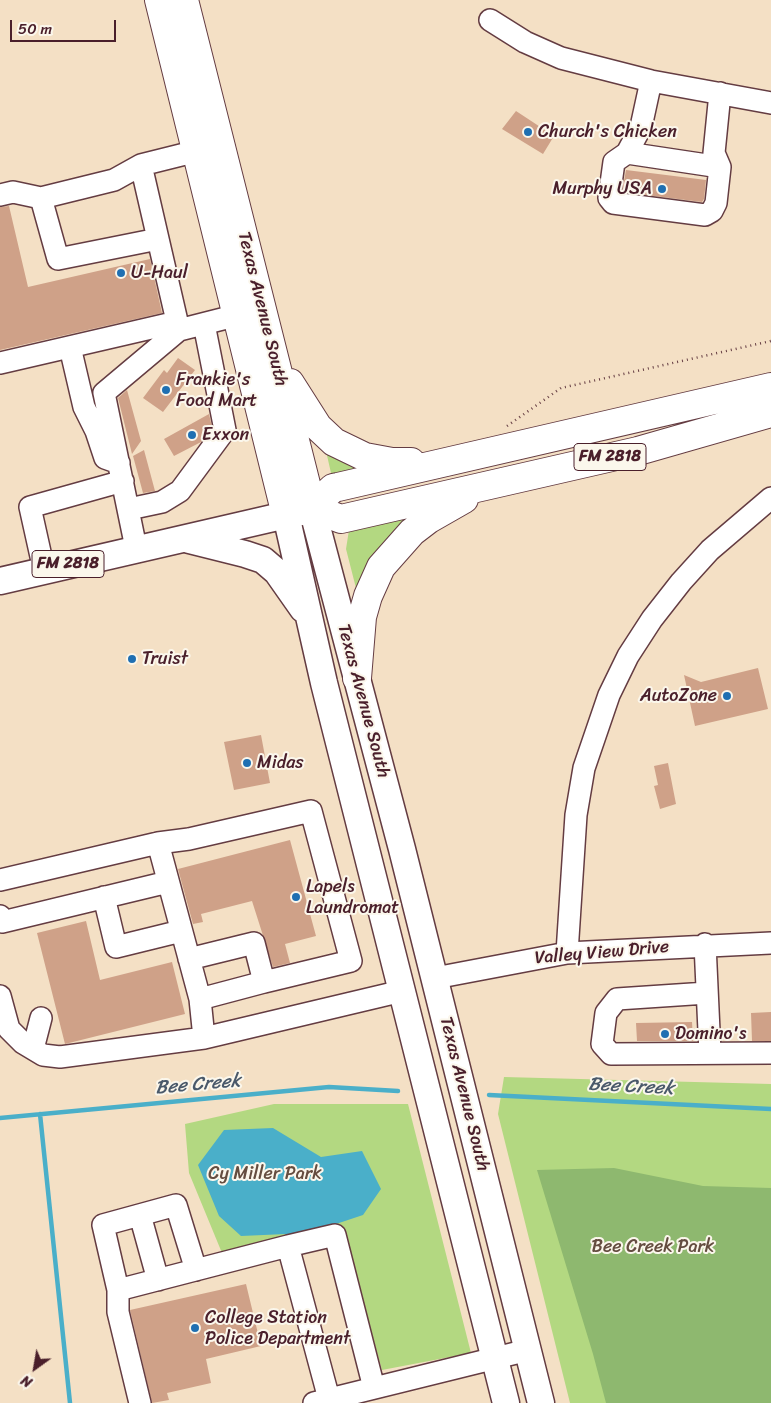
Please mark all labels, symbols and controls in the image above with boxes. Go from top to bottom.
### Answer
scale bar [12,10,119,42]
text: 50 m [18,16,52,42]
place label: Church's Chicken [538,121,677,143]
marker: Church's Chicken [522,126,534,138]
place label: Murphy USA [552,178,652,200]
marker: Murphy USA [656,183,668,195]
street label: Texas Avenue South [232,230,292,388]
place label: U-Haul [131,262,188,284]
marker: U-Haul [115,267,127,279]
place label: Frankie's Food Mart [176,369,257,412]
marker: Frankie's Food Mart [160,384,172,396]
place label: Exxon [202,424,249,446]
marker: Exxon [186,429,198,441]
road number: FM 2818 [574,444,646,471]
road number: FM 2818 [32,550,104,578]
street label: Texas Avenue South [332,622,394,780]
place label: Truist [142,648,188,670]
marker: Truist [126,653,138,665]
place label: AutoZone [640,685,717,707]
marker: AutoZone [721,690,733,702]
place label: Midas [257,752,303,774]
marker: Midas [241,757,253,769]
place label: Lapels Laundromat [306,876,399,919]
marker: Lapels Laundromat [290,891,302,903]
street label: Valley View Drive [534,936,670,970]
street label: Texas Avenue South [434,1015,494,1173]
place label: Domino's [675,1023,746,1045]
marker: Domino's [659,1028,671,1040]
water label: Bee Creek [154,1070,242,1100]
water label: Bee Creek [588,1073,674,1101]
park label: Cy Miller Park [208,1163,322,1185]
park label: Bee Creek Park [592,1236,714,1258]
place label: College Station Police Department [205,1307,350,1350]
marker: College Station Police Department [189,1322,201,1334]
north arrow [10,1343,60,1393]
text: N [16,1368,38,1394]

